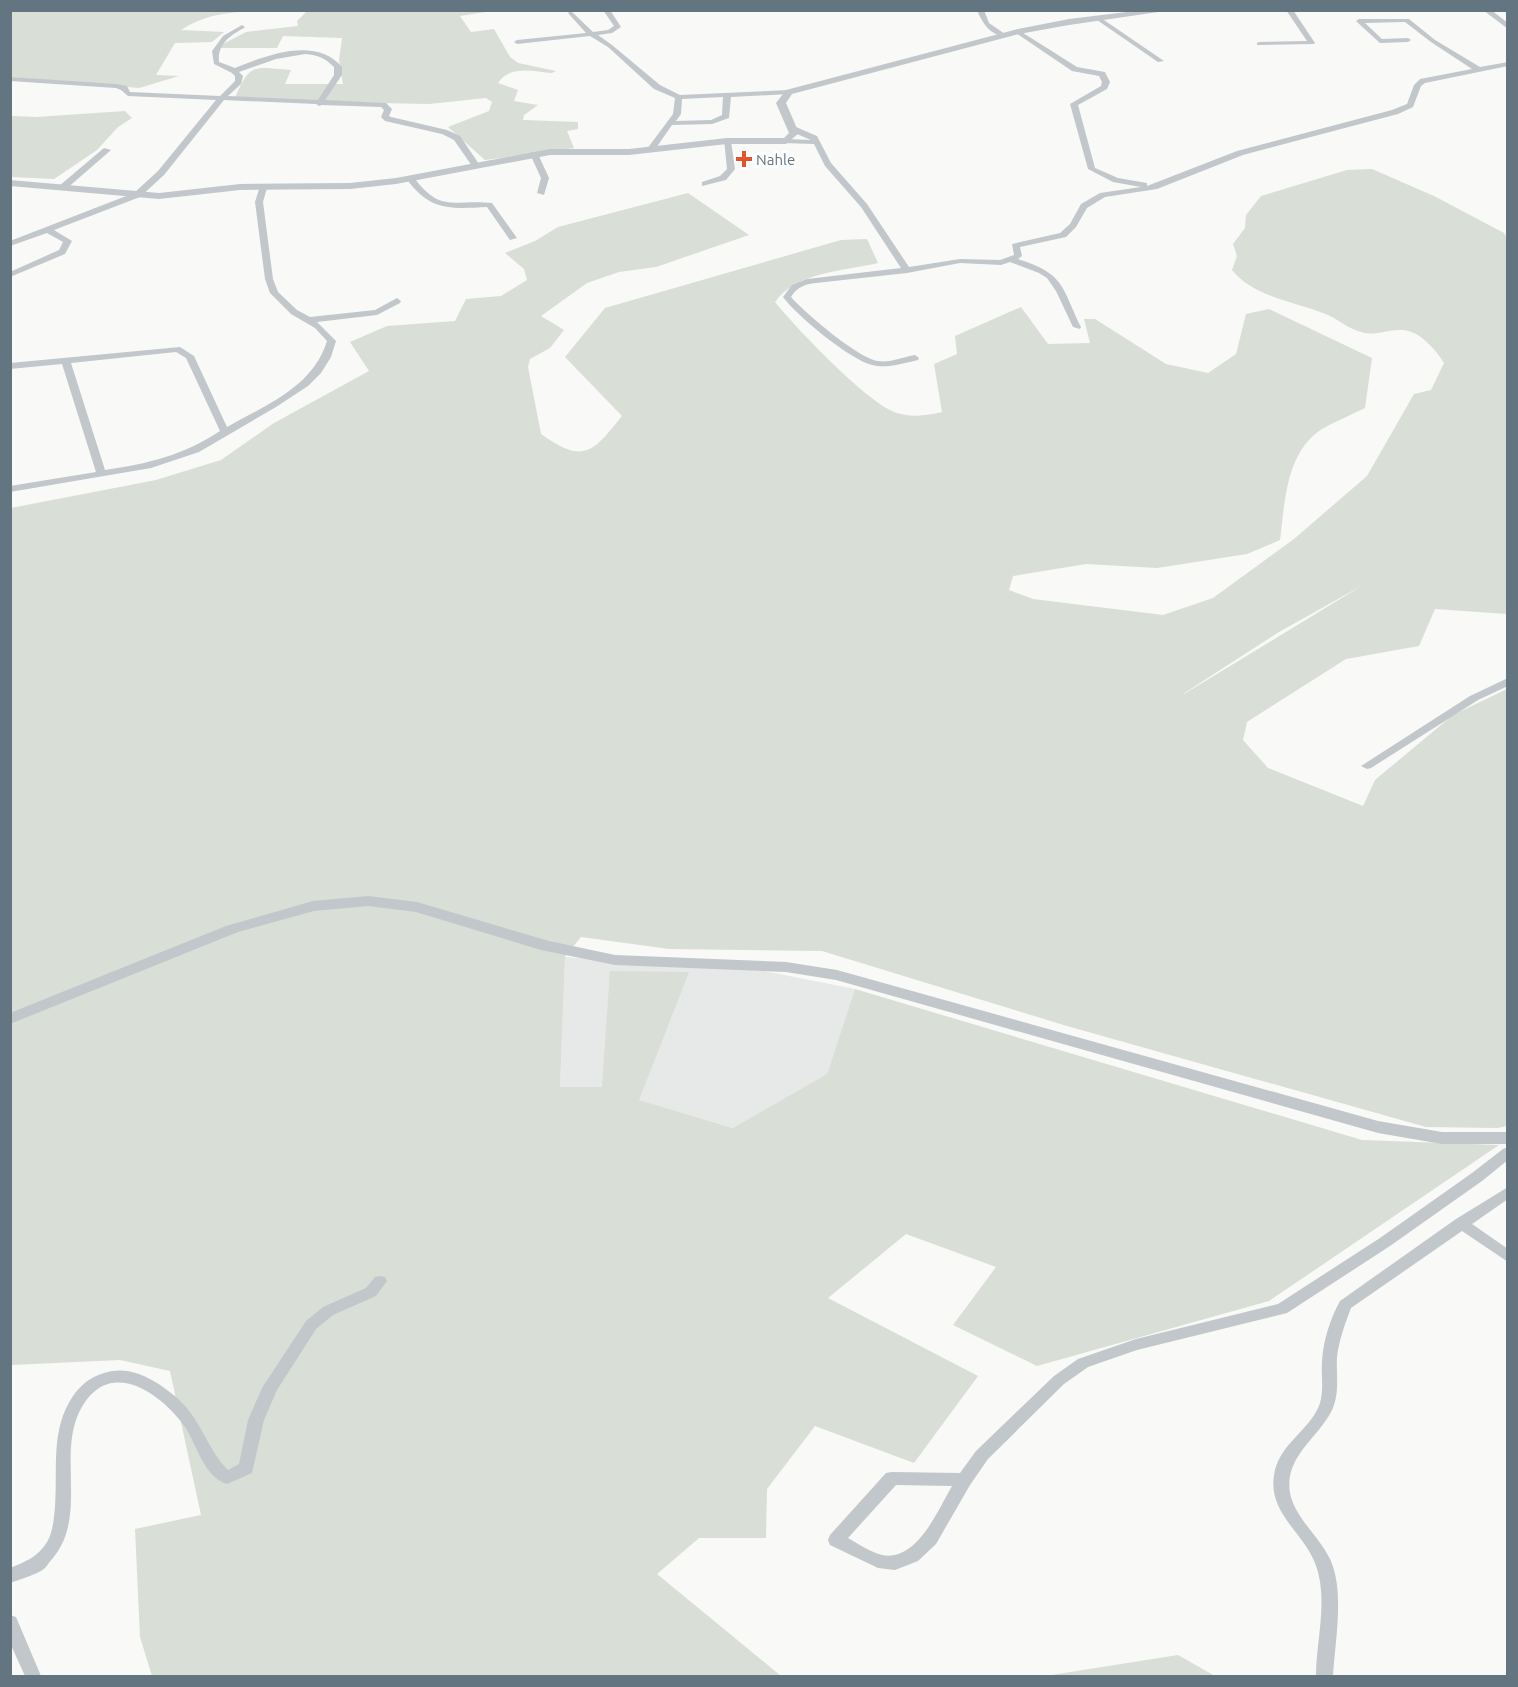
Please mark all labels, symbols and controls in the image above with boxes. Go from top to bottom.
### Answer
place label: Nahle [756,151,795,168]
marker: Nahle [737,152,751,166]

